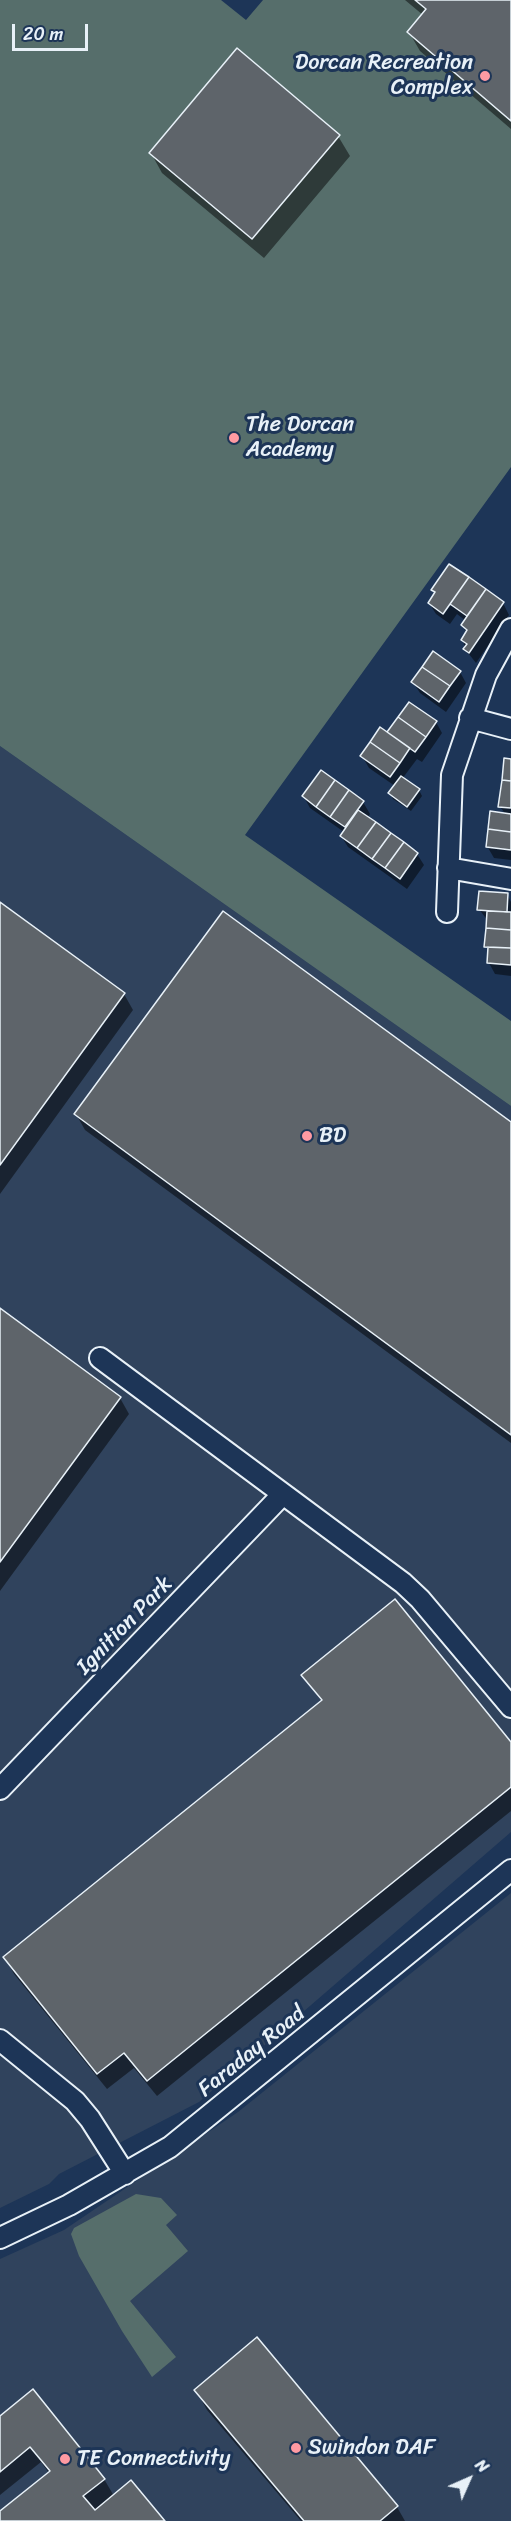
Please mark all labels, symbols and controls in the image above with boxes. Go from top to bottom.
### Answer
scale bar [15,12,92,50]
text: 20 m [23,18,63,50]
place label: Dorcan Recreation Complex [295,50,473,101]
marker: Dorcan Recreation Complex [478,69,492,83]
place label: The Dorcan Academy [246,412,354,464]
marker: The Dorcan Academy [227,431,241,445]
place label: BD [319,1123,346,1149]
marker: BD [300,1129,314,1143]
street label: Ignition Park [72,1571,178,1681]
street label: Faraday Road [193,2001,311,2103]
place label: Swindon DAF [308,2435,435,2461]
marker: Swindon DAF [289,2441,303,2455]
place label: TE Connectivity [77,2446,230,2472]
north arrow [439,2449,499,2509]
marker: TE Connectivity [58,2452,72,2466]
text: N [468,2452,496,2480]

